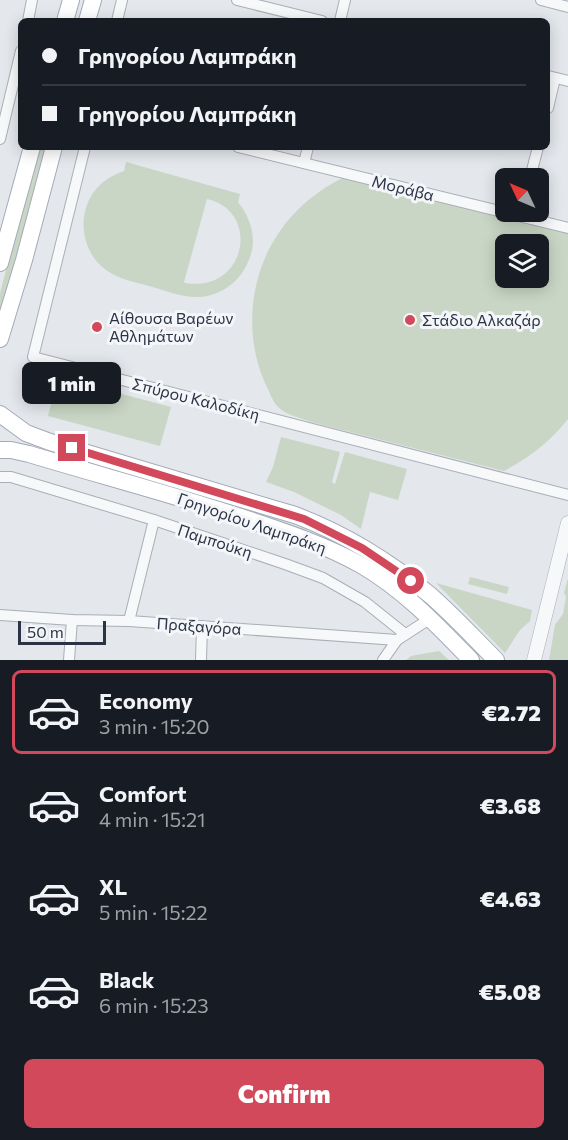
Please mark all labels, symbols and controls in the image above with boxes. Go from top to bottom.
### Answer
text: Γρηγορίου Λαμπράκη [78,42,297,69]
text: Γρηγορίου Λαμπράκη [78,100,297,127]
north arrow [495,168,549,222]
map controls [495,168,549,288]
street label: Μοράβα [370,171,436,204]
button: layers [495,234,549,288]
place label: Αίθουσα Βαρέων Αθλημάτων [109,308,233,345]
place label: Στάδιο Αλκαζάρ [422,310,541,329]
marker: Στάδιο Αλκαζάρ [403,313,417,327]
marker: Αίθουσα Βαρέων Αθλημάτων [90,320,104,334]
callout: 1 min [22,361,122,403]
text: 1 min [47,371,96,395]
street label: Σπύρου Καλοδίκη [131,374,262,424]
route end [58,434,85,461]
street label: Γρηγορίου Λαμπράκη [175,488,329,557]
street label: Παμπούκη [175,520,255,561]
route start [397,567,424,594]
street label: Πραξαγόρα [156,613,242,638]
scale bar [18,618,106,646]
text: 50 m [27,622,64,641]
icon: car [27,685,81,739]
text: Economy [99,687,193,714]
text: €2.72 [482,699,541,726]
text: 3 min · 15:20 [99,714,210,738]
icon: car [27,778,81,832]
text: Comfort [99,780,187,807]
text: €3.68 [479,792,541,819]
text: 4 min · 15:21 [99,807,206,831]
icon: car [27,871,81,925]
text: XL [99,873,127,900]
text: €4.63 [479,885,541,912]
text: 5 min · 15:22 [99,900,208,924]
icon: car [27,964,81,1018]
text: Black [99,966,154,993]
text: €5.08 [478,978,541,1005]
text: 6 min · 15:23 [99,993,209,1017]
button: Confirm [24,1059,544,1128]

